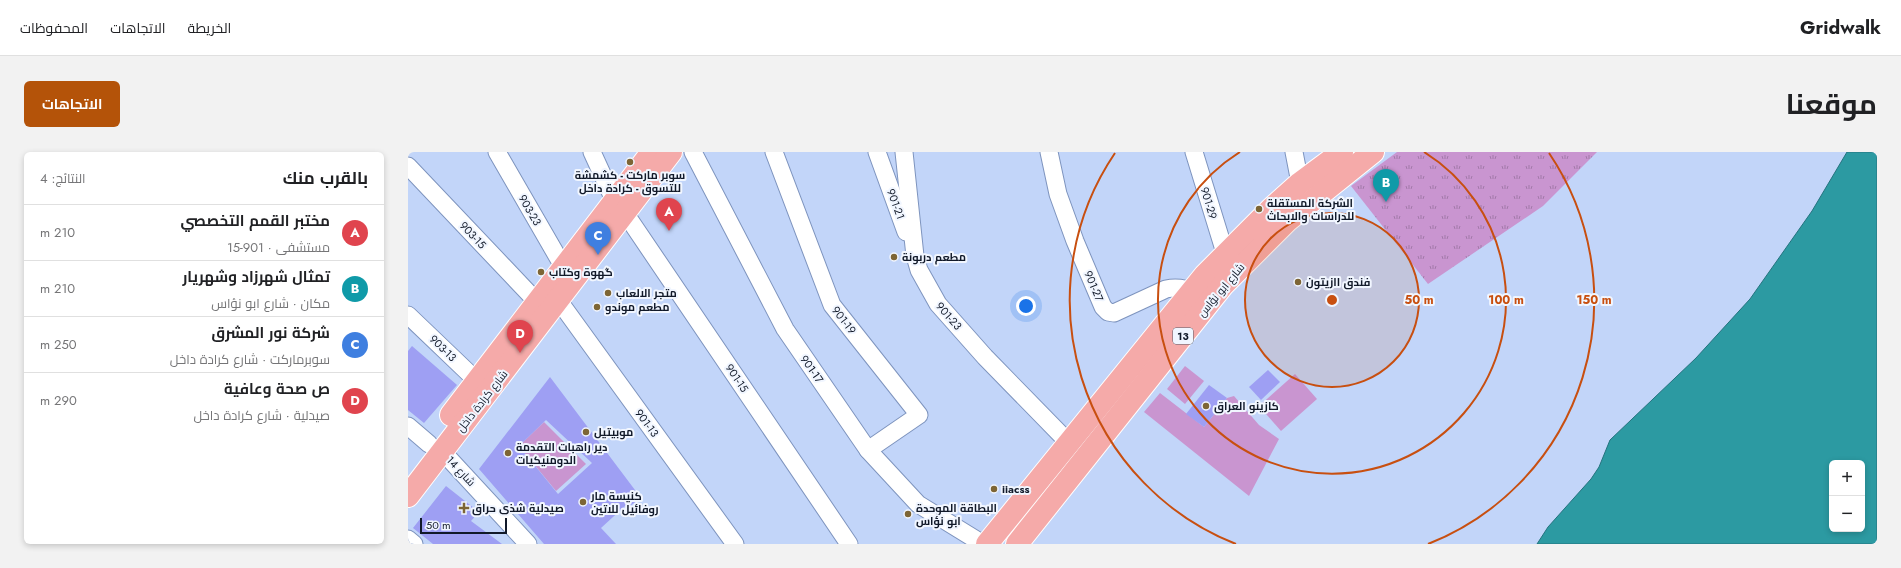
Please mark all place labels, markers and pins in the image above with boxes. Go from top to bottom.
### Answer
marker: سوبر ماركت - كشمشة للتسوق - كرادة داخل [625,157,635,167]
place label: سوبر ماركت - كشمشة للتسوق - كرادة داخل [575,167,685,196]
pin: B [1373,169,1399,202]
place label: الشركة المستقلة للدراسات والابحاث [1267,195,1354,224]
pin: A [656,198,682,231]
marker: الشركة المستقلة للدراسات والابحاث [1254,204,1264,214]
pin: C [585,222,611,255]
place label: مطعم دربونة [902,249,966,265]
marker: مطعم دربونة [889,252,899,262]
place label: گهوة وكتاب [549,264,613,280]
marker: گهوة وكتاب [536,267,546,277]
place label: فندق اازيتون [1306,274,1370,290]
marker: فندق اازيتون [1293,277,1303,287]
place label: متجر الالعاب [616,285,677,301]
marker: متجر الالعاب [603,288,613,298]
centre of rings [1325,293,1339,307]
place label: مطعم موندو [605,299,669,315]
marker: مطعم موندو [592,302,602,312]
pin: D [507,320,533,353]
place label: كازينو العراق [1214,398,1279,414]
marker: كازينو العراق [1201,401,1211,411]
place label: موبيتيل [594,424,633,440]
marker: موبيتيل [581,427,591,437]
place label: دير راهبات التقدمة الدومنيكيات [516,439,608,468]
marker: دير راهبات التقدمة الدومنيكيات [503,448,513,458]
place label: iiacss [1002,481,1029,497]
marker: iiacss [989,484,999,494]
place label: كنيسة مار روفائيل للاتين [590,488,659,517]
marker: كنيسة مار روفائيل للاتين [578,497,588,507]
place label: صيدلية شذى حراق [472,500,564,516]
place label: البطاقة الموحدة ابو نؤاس [916,500,997,529]
marker: صيدلية شذى حراق [459,503,469,513]
marker: البطاقة الموحدة ابو نؤاس [903,509,913,519]

